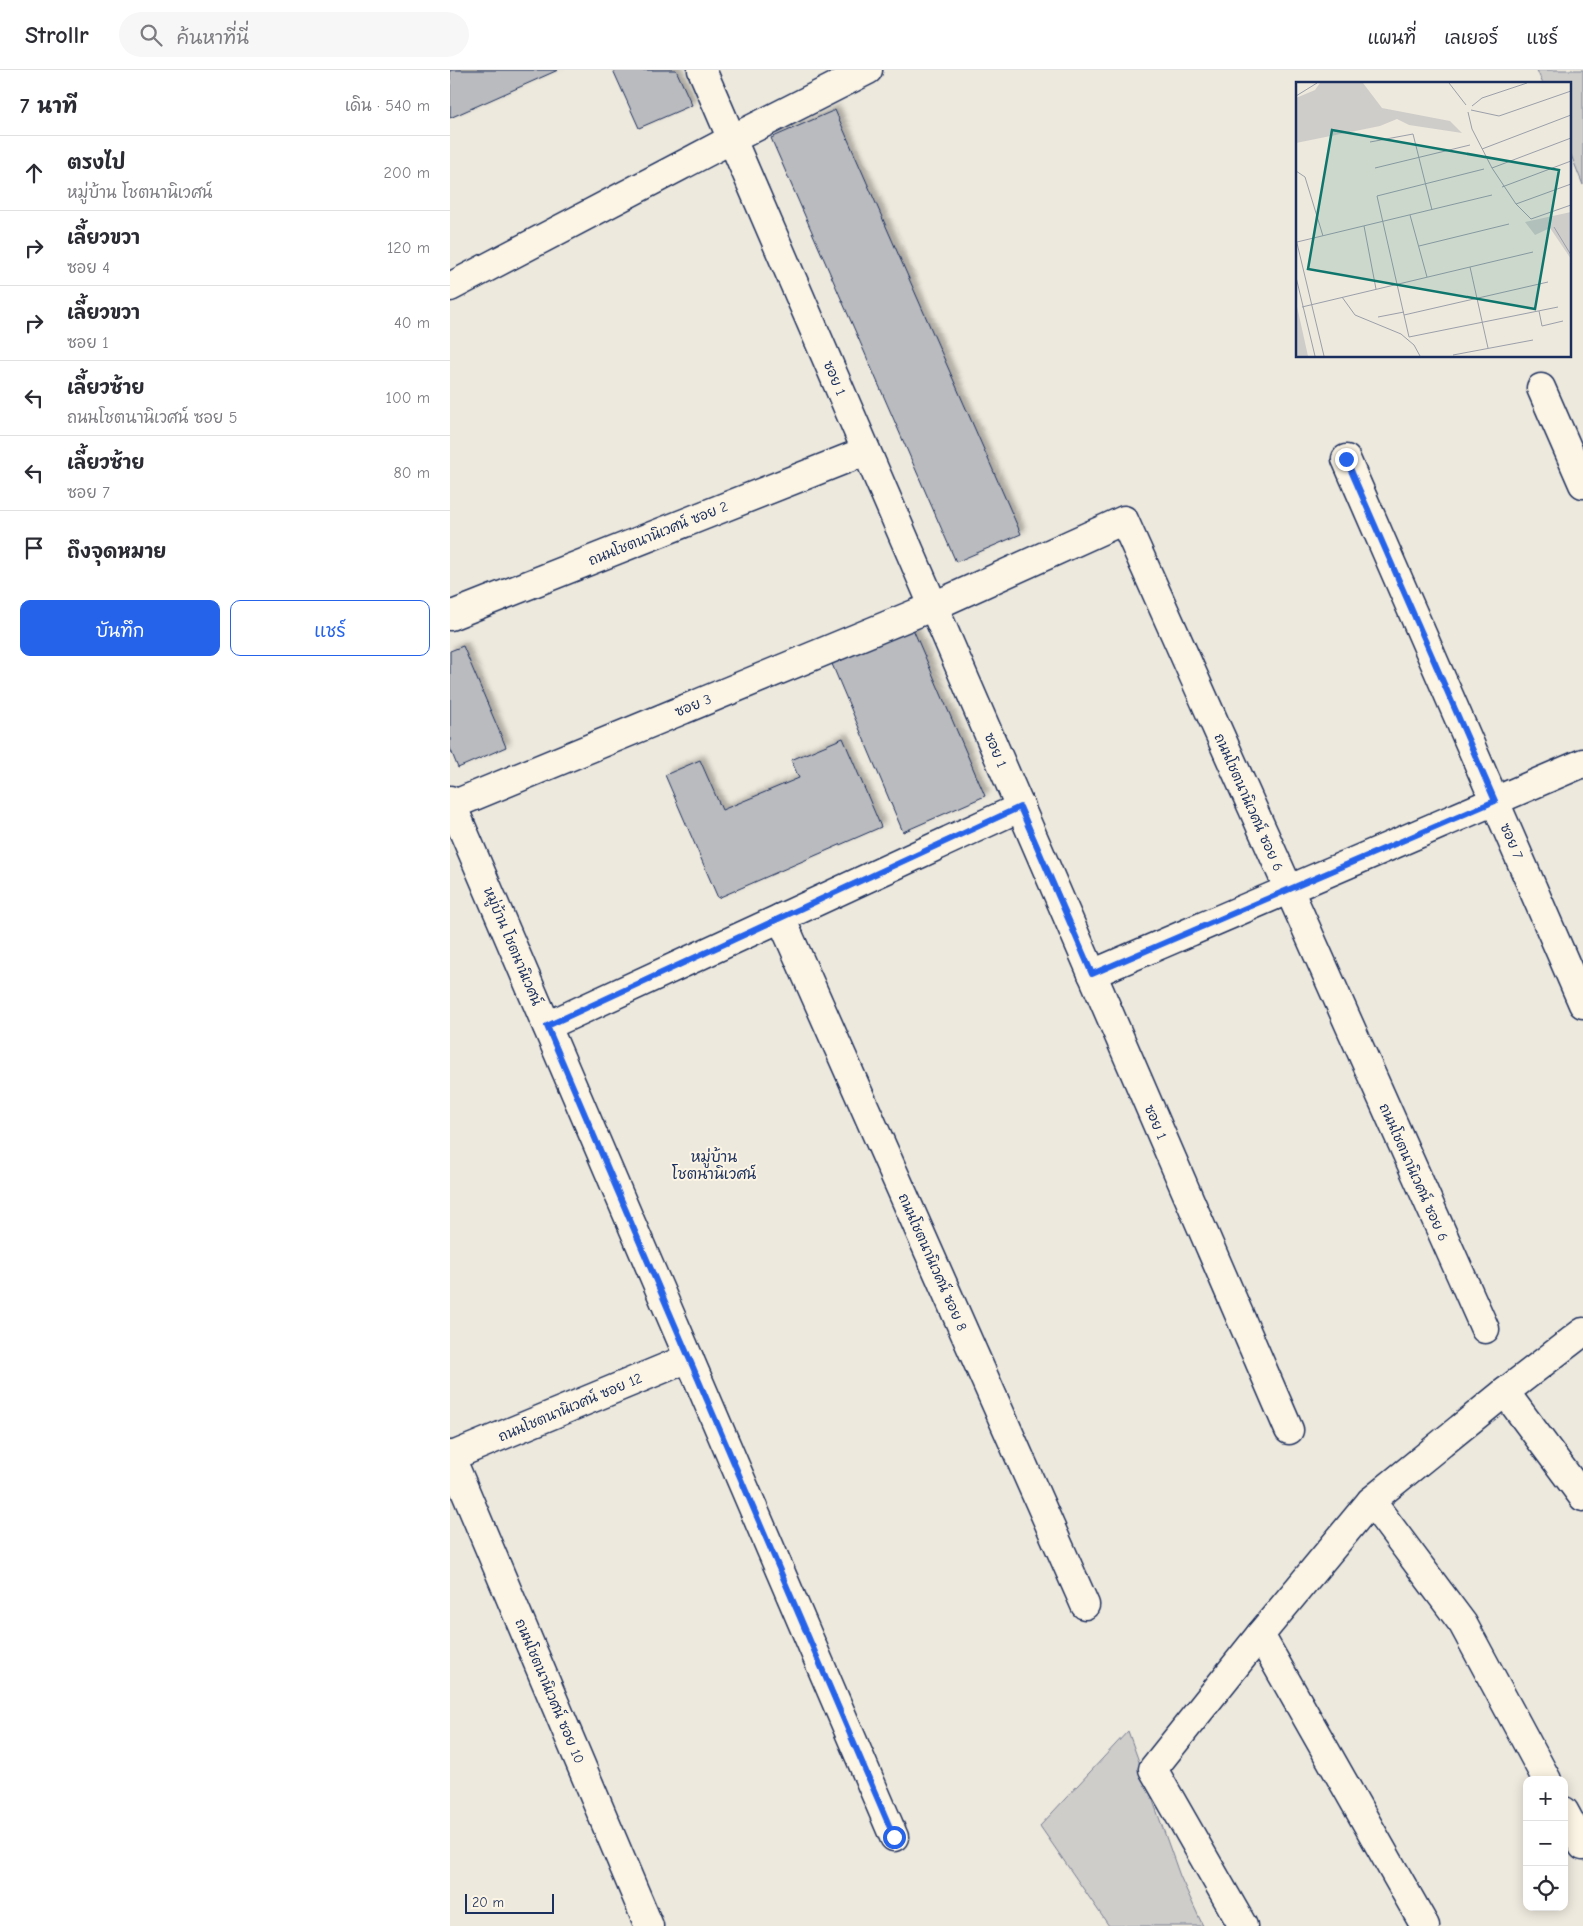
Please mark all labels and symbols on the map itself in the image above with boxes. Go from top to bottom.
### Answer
inset map [1296,82,1570,358]
street label: ซอย 1 [820,358,849,398]
route end [1335,448,1358,471]
street label: ถนนโชตนานิเวศน์ ซอย 2 [586,497,730,569]
street label: ซอย 3 [672,690,714,720]
street label: ซอย 1 [981,730,1010,770]
street label: ถนนโชตนานิเวศน์ ซอย 6 [1210,730,1288,874]
street label: ซอย 7 [1496,821,1527,862]
street label: หมู่บ้าน โชตนานิเวศน์ [479,884,546,1009]
street label: ถนนโชตนานิเวศน์ ซอย 6 [1375,1100,1453,1244]
street label: ซอย 1 [1141,1102,1170,1142]
district label: หมู่บ้าน โชตนานิเวศน์ [672,1147,756,1183]
street label: ถนนโชตนานิเวศน์ ซอย 8 [895,1190,971,1334]
street label: ถนนโชตนานิเวศน์ ซอย 12 [495,1369,645,1445]
street label: ถนนโชตนานิเวศน์ ซอย 10 [511,1616,589,1766]
route start [883,1826,906,1849]
scale bar [465,1891,554,1914]

